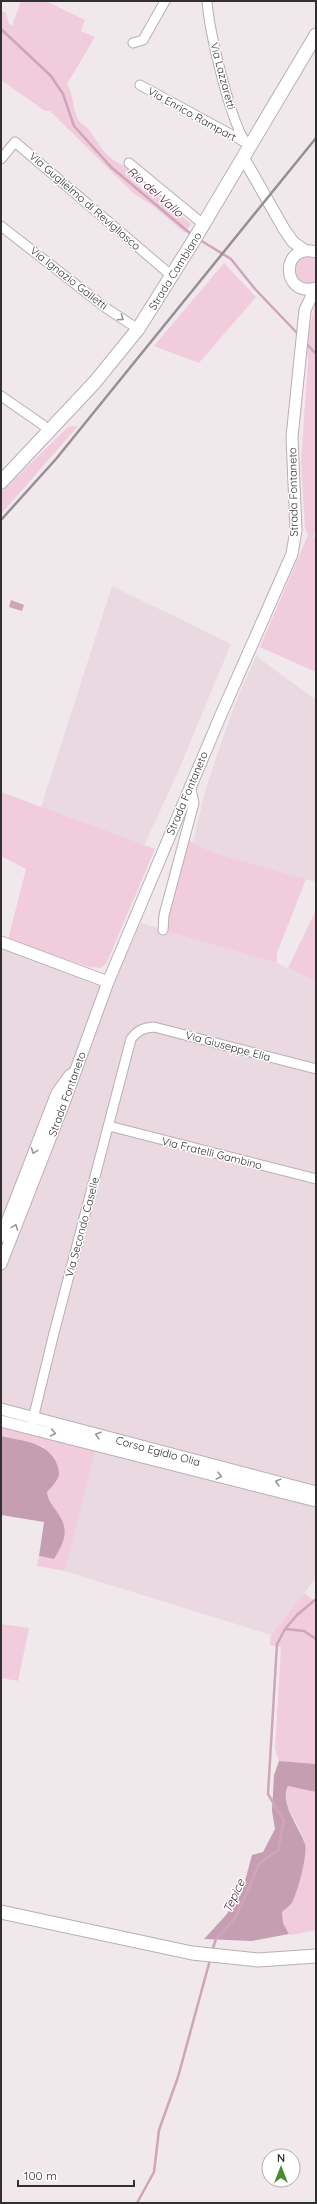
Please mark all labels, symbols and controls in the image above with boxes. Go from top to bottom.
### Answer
street label: Via Lazzaretti [207,41,239,111]
street label: Via Enrico Rampart [145,84,239,144]
street label: Via Guglielmo di Revigliasco [26,149,144,253]
water label: Rio del Vallo [124,163,187,220]
street label: Strada Cambiano [145,229,205,313]
street label: Via Ignazio Galletti [27,243,111,313]
one-way arrow [116,313,123,320]
street label: Strada Fontaneto [285,447,301,537]
street label: Strada Fontaneto [163,749,211,837]
street label: Via Giuseppe Elia [184,1028,272,1064]
street label: Strada Fontaneto [45,1049,89,1138]
street label: Via Fratelli Gambino [160,1134,264,1172]
one-way arrow [31,1147,39,1154]
street label: Via Secondo Caselle [62,1175,102,1279]
one-way arrow [11,1224,19,1231]
one-way arrow [49,1428,56,1437]
one-way arrow [95,1431,102,1440]
street label: Corso Egidio Olia [114,1433,202,1469]
one-way arrow [216,1471,222,1479]
one-way arrow [275,1478,282,1487]
water label: Tepice [219,1875,248,1915]
north arrow [261,2148,301,2188]
text: N [277,2151,285,2165]
scale bar [18,2162,134,2188]
text: 100 m [24,2168,57,2183]

